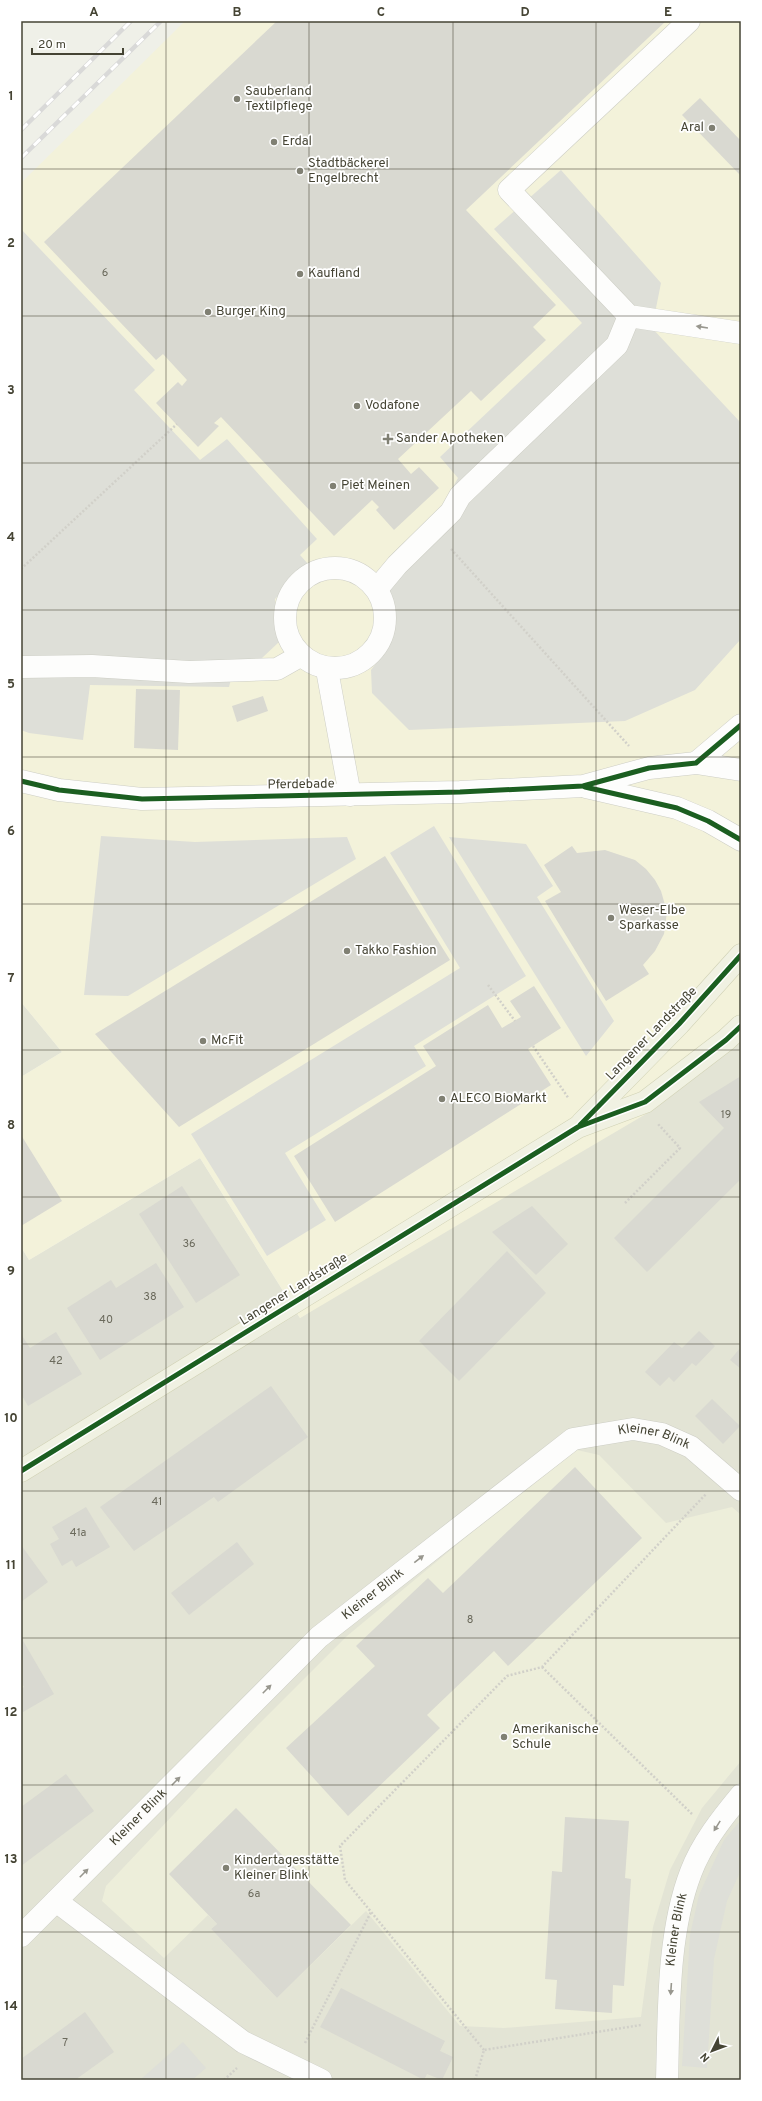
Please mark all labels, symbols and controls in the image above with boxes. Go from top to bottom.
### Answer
text: A [89,5,99,21]
text: B [233,5,242,21]
text: C [377,5,385,21]
text: D [520,5,530,21]
text: E [664,5,672,21]
scale bar [32,30,123,56]
text: 20 m [38,37,66,53]
place label: Sauberland Textilpflege [245,84,312,115]
text: 1 [8,89,14,105]
marker: Sauberland Textilpflege [232,94,242,104]
place label: Aral [680,120,704,136]
marker: Aral [707,123,717,133]
place label: Erdal [282,134,312,150]
marker: Erdal [269,137,279,147]
place label: Stadtbäckerei Engelbrecht [308,156,389,187]
marker: Stadtbäckerei Engelbrecht [295,166,305,176]
text: 2 [7,236,15,252]
house number: 6 [102,266,108,280]
place label: Kaufland [308,266,360,282]
marker: Kaufland [295,269,305,279]
place label: Burger King [216,304,286,320]
marker: Burger King [203,307,213,317]
one-way arrow [696,324,709,330]
text: 3 [7,383,15,399]
place label: Vodafone [365,398,420,414]
marker: Vodafone [352,401,362,411]
place label: Sander Apotheken [396,431,504,447]
marker: Sander Apotheken [383,434,393,444]
place label: Piet Meinen [341,478,410,494]
marker: Piet Meinen [328,481,338,491]
text: 4 [7,530,15,546]
text: 5 [7,677,15,693]
street label: Pferdebade [267,776,335,794]
text: 6 [7,824,15,840]
place label: Weser-Elbe Sparkasse [619,903,685,934]
marker: Weser-Elbe Sparkasse [606,913,616,923]
place label: Takko Fashion [355,943,437,959]
marker: Takko Fashion [342,946,352,956]
text: 7 [8,971,15,987]
street label: Langener Landstraße [603,984,701,1084]
place label: McFit [211,1033,244,1049]
marker: McFit [198,1036,208,1046]
place label: ALECO BioMarkt [450,1091,547,1107]
marker: ALECO BioMarkt [437,1094,447,1104]
house number: 19 [721,1108,731,1122]
text: 8 [7,1118,15,1134]
house number: 36 [182,1237,196,1251]
street label: Langener Landstraße [237,1250,351,1330]
text: 9 [7,1264,15,1280]
house number: 38 [143,1290,157,1304]
house number: 40 [99,1313,113,1327]
house number: 42 [49,1354,63,1368]
text: 10 [4,1411,18,1427]
street label: Kleiner Blink [617,1421,693,1454]
house number: 41 [152,1495,162,1509]
house number: 41a [70,1526,86,1540]
one-way arrow [413,1555,424,1563]
text: 11 [6,1558,16,1574]
street label: Kleiner Blink [339,1565,408,1624]
house number: 8 [467,1613,473,1627]
one-way arrow [262,1684,272,1694]
text: 12 [4,1705,18,1721]
place label: Amerikanische Schule [512,1722,599,1753]
marker: Amerikanische Schule [499,1732,509,1742]
one-way arrow [171,1776,181,1786]
street label: Kleiner Blink [107,1786,171,1850]
one-way arrow [713,1821,721,1831]
text: 13 [5,1852,18,1868]
place label: Kindertagesstätte Kleiner Blink [234,1853,339,1884]
marker: Kindertagesstätte Kleiner Blink [221,1863,231,1873]
one-way arrow [79,1868,89,1878]
house number: 6a [248,1887,260,1901]
street label: Kleiner Blink [663,1891,692,1967]
one-way arrow [667,1983,674,1995]
text: 14 [4,1999,18,2015]
north arrow [692,2031,732,2071]
house number: 7 [62,2036,68,2050]
text: N [697,2049,713,2065]

